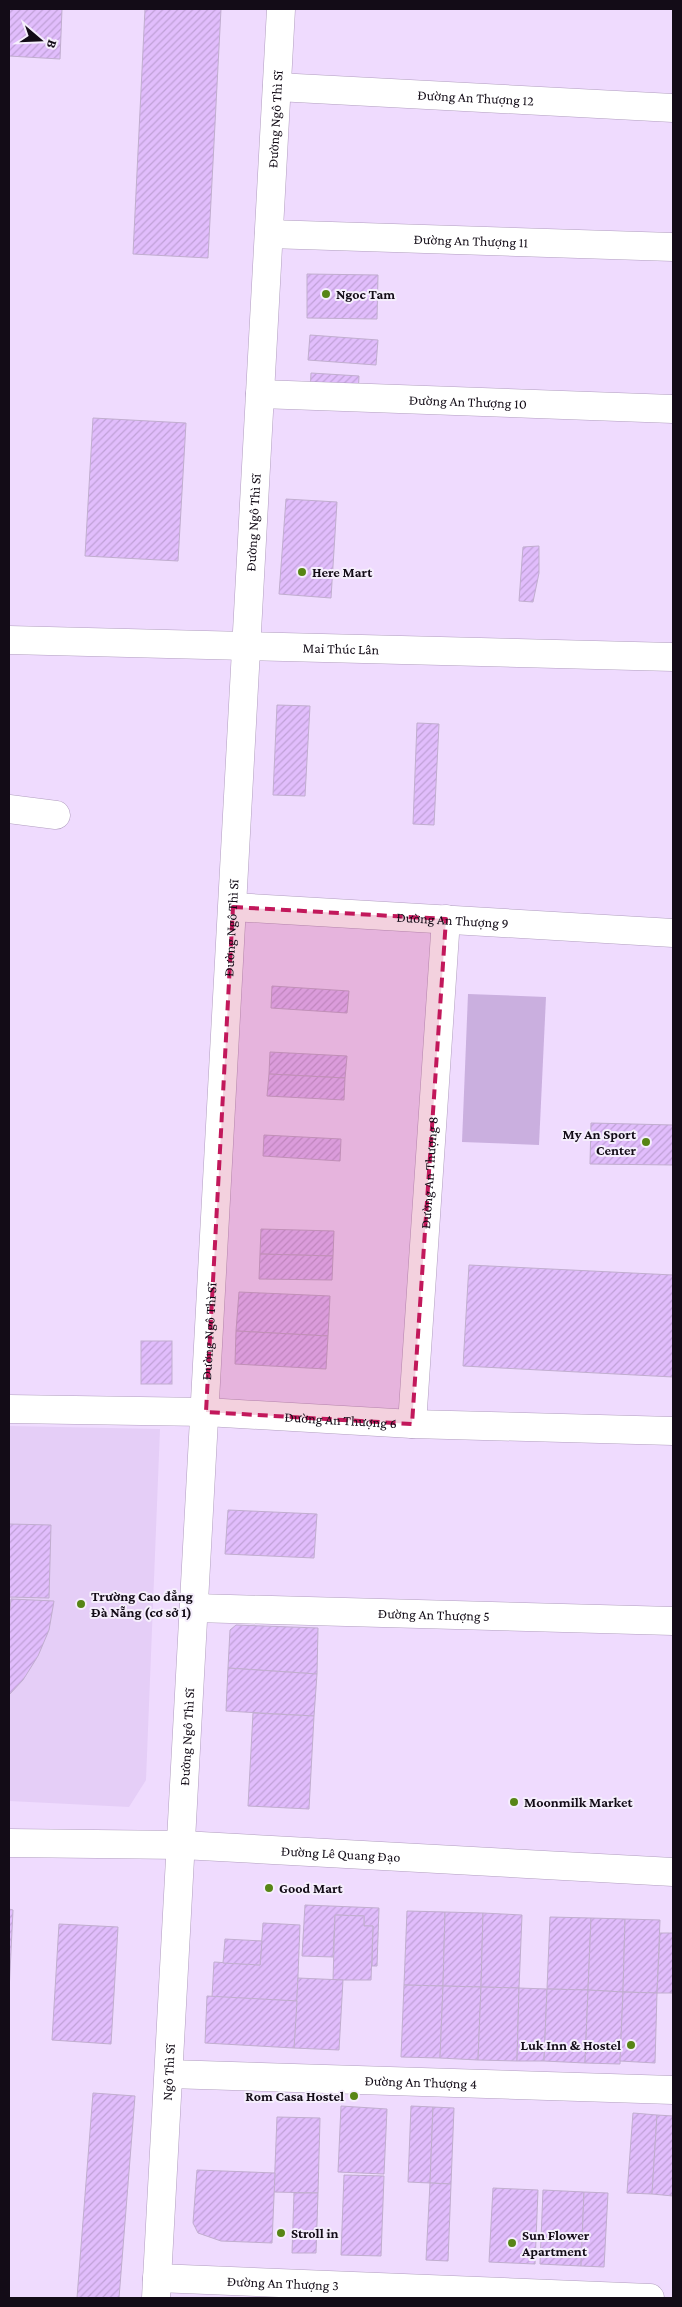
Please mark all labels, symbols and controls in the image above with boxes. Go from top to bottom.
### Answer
north arrow [15,15,65,65]
text: B [43,38,61,51]
street label: Đường Ngô Thì Sĩ [264,69,286,168]
street label: Đường An Thượng 12 [417,86,535,109]
street label: Đường An Thượng 11 [413,231,529,250]
place label: Ngoc Tam [336,286,395,302]
marker: Ngoc Tam [320,288,332,300]
street label: Đường An Thượng 10 [409,391,527,412]
street label: Đường Ngô Thì Sĩ [242,472,264,572]
place label: Here Mart [312,564,373,580]
marker: Here Mart [296,566,308,578]
street label: Mai Thúc Lân [302,640,380,657]
street label: Đường Ngô Thì Sĩ [220,878,242,977]
street label: Đường An Thượng 9 [396,909,509,931]
street label: Đường An Thượng 8 [417,1116,441,1229]
place label: My An Sport Center [563,1126,637,1158]
marker: My An Sport Center [640,1136,652,1148]
street label: Đường Ngô Thì Sĩ [198,1281,220,1381]
street label: Đường An Thượng 6 [284,1409,397,1431]
place label: Trường Cao đẳng Đà Nẵng (cơ sở 1) [91,1588,193,1621]
marker: Trường Cao đẳng Đà Nẵng (cơ sở 1) [75,1598,87,1610]
street label: Đường An Thượng 5 [378,1605,490,1624]
street label: Đường Ngô Thì Sĩ [176,1686,197,1786]
place label: Moonmilk Market [524,1794,633,1810]
marker: Moonmilk Market [508,1796,520,1808]
street label: Đường Lê Quang Đạo [281,1842,401,1865]
place label: Good Mart [279,1880,344,1896]
marker: Good Mart [263,1882,275,1894]
place label: Luk Inn & Hostel [521,2037,621,2053]
marker: Luk Inn & Hostel [625,2039,637,2051]
street label: Ngô Thì Sĩ [159,2042,178,2101]
street label: Đường An Thượng 4 [364,2072,477,2092]
place label: Rom Casa Hostel [245,2088,344,2104]
marker: Rom Casa Hostel [348,2090,360,2102]
place label: Stroll in [291,2225,339,2241]
marker: Stroll in [275,2227,287,2239]
place label: Sun Flower Apartment [521,2227,590,2259]
marker: Sun Flower Apartment [506,2237,518,2249]
street label: Đường An Thượng 3 [227,2273,339,2293]

